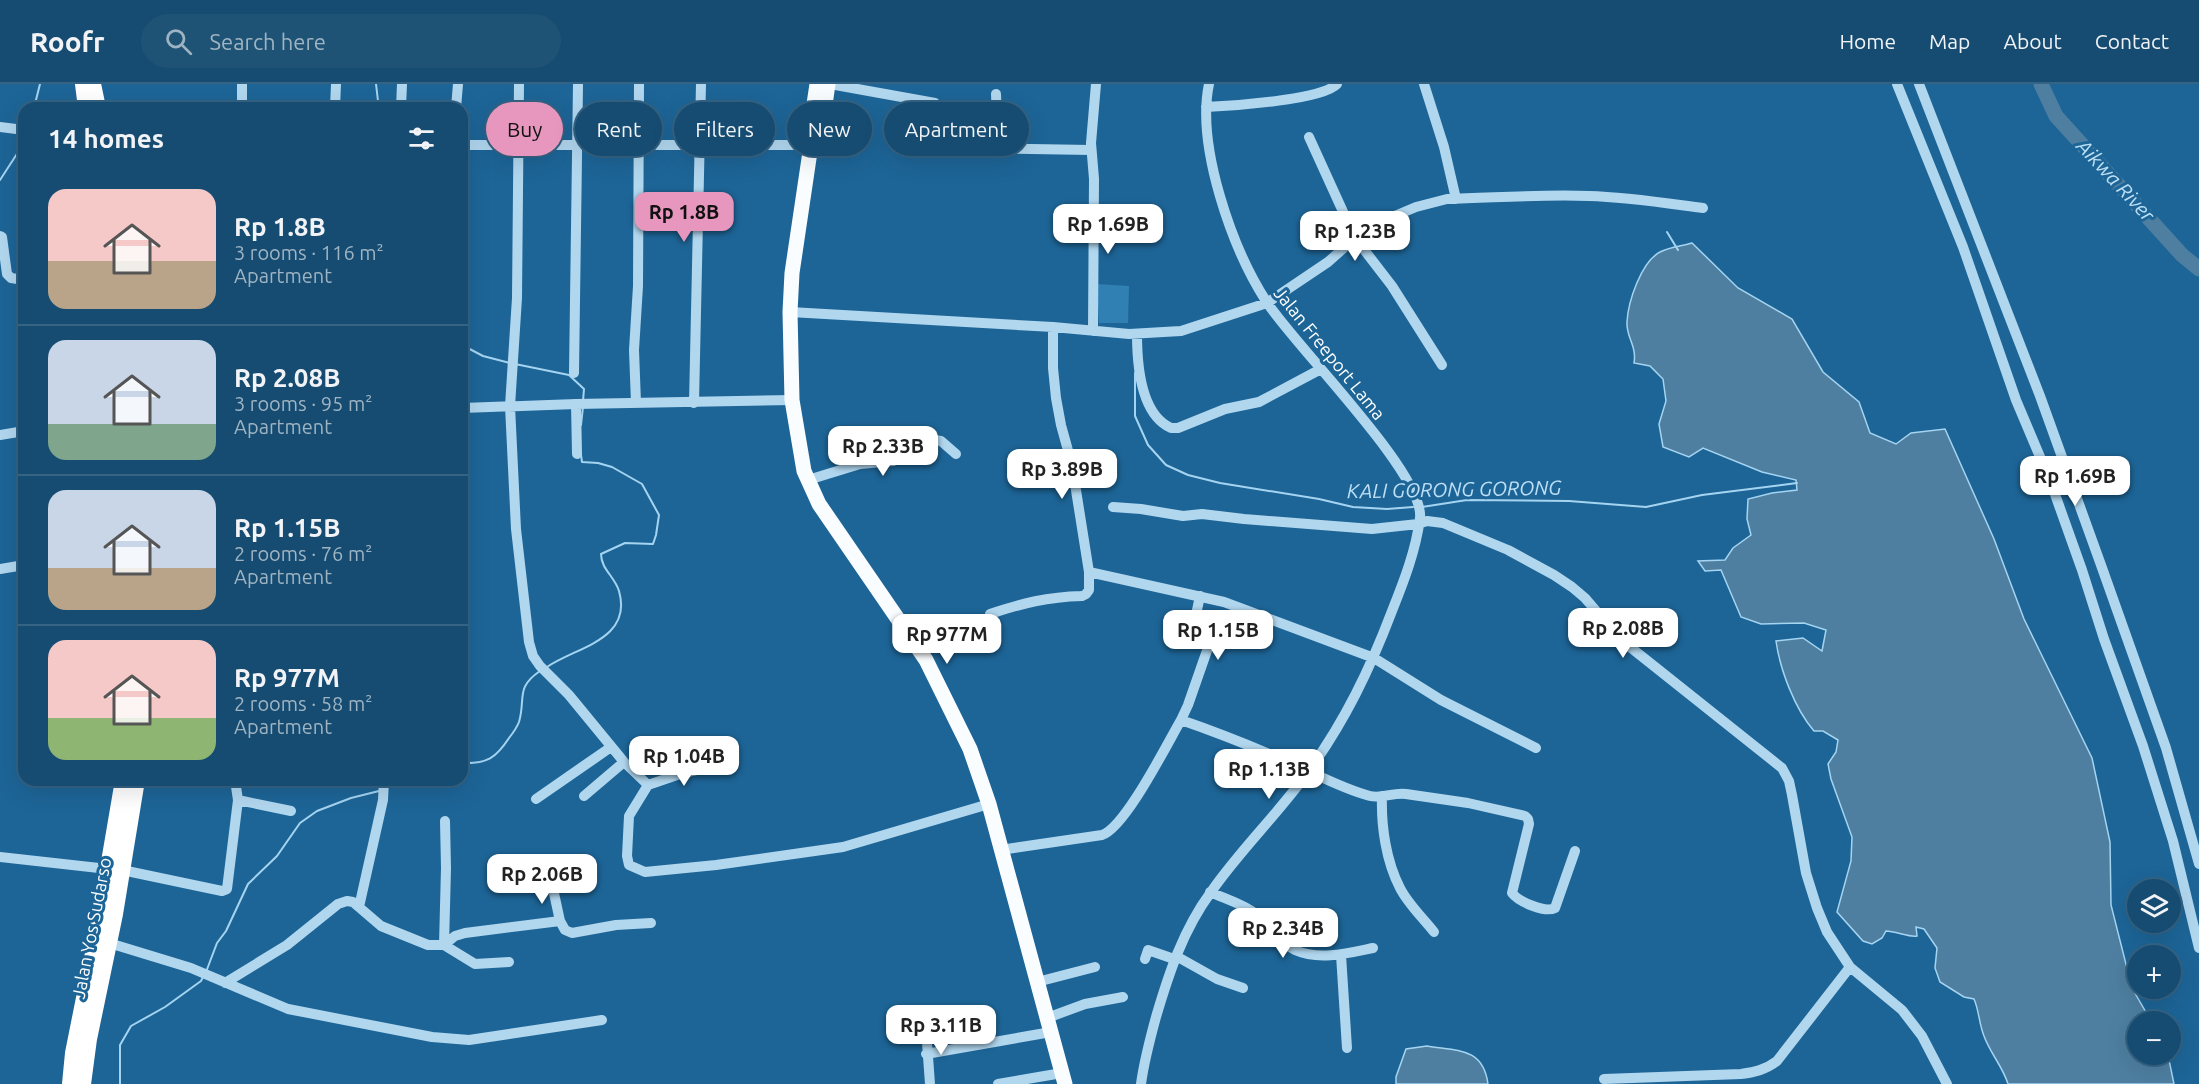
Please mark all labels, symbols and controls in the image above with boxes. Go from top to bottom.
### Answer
search box [141,14,561,68]
icon: search [162,25,195,58]
text: Roofr [30,26,105,57]
text: Search here [210,29,326,54]
text: Home [1839,29,1896,53]
text: Map [1929,29,1970,53]
text: About [2003,29,2062,53]
text: Contact [2095,29,2169,53]
chip: Buy [486,102,563,156]
chip: Rent [575,102,662,156]
chip: Filters [674,102,775,156]
chip: New [787,102,872,156]
chip: Apartment [884,102,1029,156]
icon: filters [405,122,438,155]
text: 14 homes [48,124,164,153]
water label: Aikwa River [2072,134,2161,227]
pin: Rp 1.8B [629,192,739,243]
text: Rp 1.8B [649,200,719,223]
pin: Rp 1.69B [1046,204,1170,255]
pin: Rp 1.23B [1293,211,1417,262]
text: Rp 1.8B [234,212,326,241]
text: Rp 1.69B [1067,212,1149,235]
icon: home [96,213,168,285]
text: Rp 1.23B [1314,219,1396,242]
text: 3 rooms · 116 m² [234,241,384,264]
text: Apartment [234,264,332,287]
street label: Jalan Freeport Lama [1270,283,1390,423]
text: Rp 2.08B [234,363,340,392]
icon: home [96,364,168,436]
text: 3 rooms · 95 m² [234,392,372,415]
text: Apartment [234,415,332,438]
pin: Rp 2.33B [821,426,945,477]
text: Rp 2.33B [842,434,924,457]
pin: Rp 3.89B [1000,449,1124,500]
pin: Rp 1.69B [2013,456,2137,507]
text: Rp 3.89B [1021,457,1103,480]
text: Rp 1.69B [2034,464,2116,487]
water label: KALI GORONG GORONG [1347,476,1562,502]
text: Rp 1.15B [234,513,340,542]
icon: home [96,514,168,586]
text: 2 rooms · 76 m² [234,542,372,565]
text: Apartment [234,565,332,588]
pin: Rp 2.08B [1561,608,1685,659]
pin: Rp 1.15B [1156,610,1280,661]
pin: Rp 977M [892,614,1002,665]
text: Rp 2.08B [1582,616,1664,639]
text: Rp 1.15B [1177,618,1259,641]
text: Rp 977M [906,622,988,645]
text: Rp 977M [234,663,340,692]
icon: home [96,664,168,736]
text: 2 rooms · 58 m² [234,692,372,715]
text: Apartment [234,715,332,738]
pin: Rp 1.04B [622,736,746,787]
text: Rp 1.04B [643,744,725,767]
pin: Rp 1.13B [1207,749,1331,800]
text: Rp 1.13B [1228,757,1310,780]
pin: Rp 2.06B [480,854,604,905]
street label: Jalan Yos Sudarso [68,856,114,1000]
text: Rp 2.06B [501,862,583,885]
map controls [2127,879,2181,1065]
button: layers [2127,879,2181,933]
pin: Rp 2.34B [1221,908,1345,959]
text: Rp 2.34B [1242,916,1324,939]
button: + [2127,945,2181,999]
pin: Rp 3.11B [879,1005,1003,1056]
button: − [2127,1011,2181,1065]
text: Rp 3.11B [900,1013,982,1036]

